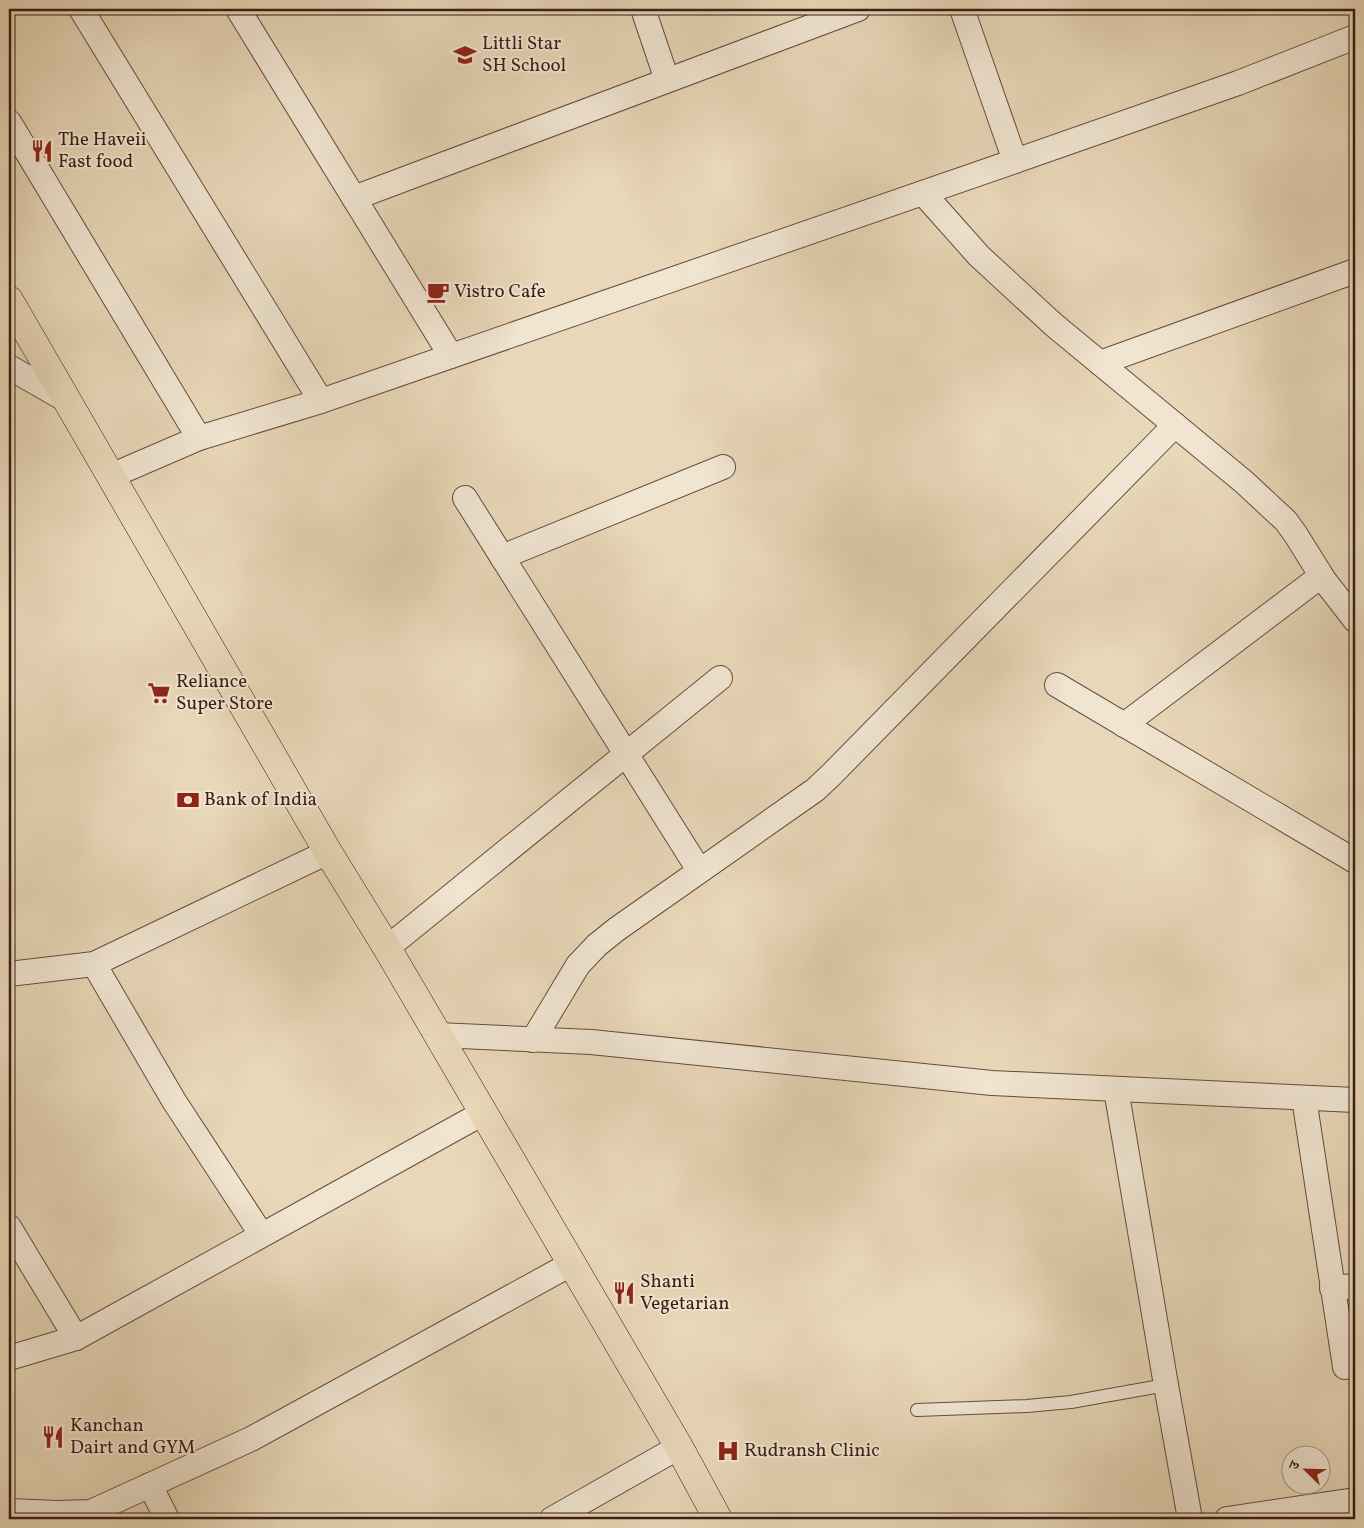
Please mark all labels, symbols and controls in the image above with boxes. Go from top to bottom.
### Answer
place label: Littli Star SH School [482,31,566,79]
school or university icon: Littli Star SH School [452,42,478,68]
place label: The Haveii Fast food [58,127,147,175]
restaurant icon: The Haveii Fast food [29,138,55,164]
cafe icon: Vistro Cafe [425,279,451,305]
place label: Vistro Cafe [454,279,546,305]
place label: Reliance Super Store [176,669,273,717]
supermarket icon: Reliance Super Store [146,680,172,706]
bank icon: Bank of India [175,787,201,813]
place label: Bank of India [204,787,317,813]
place label: Shanti Vegetarian [640,1269,730,1317]
restaurant icon: Shanti Vegetarian [611,1280,637,1306]
place label: Kanchan Dairt and GYM [70,1413,196,1461]
restaurant icon: Kanchan Dairt and GYM [40,1424,66,1450]
hospital icon: Rudransh Clinic [715,1438,741,1464]
place label: Rudransh Clinic [744,1438,880,1464]
north arrow [1282,1446,1332,1496]
text: उ [1285,1458,1306,1473]

